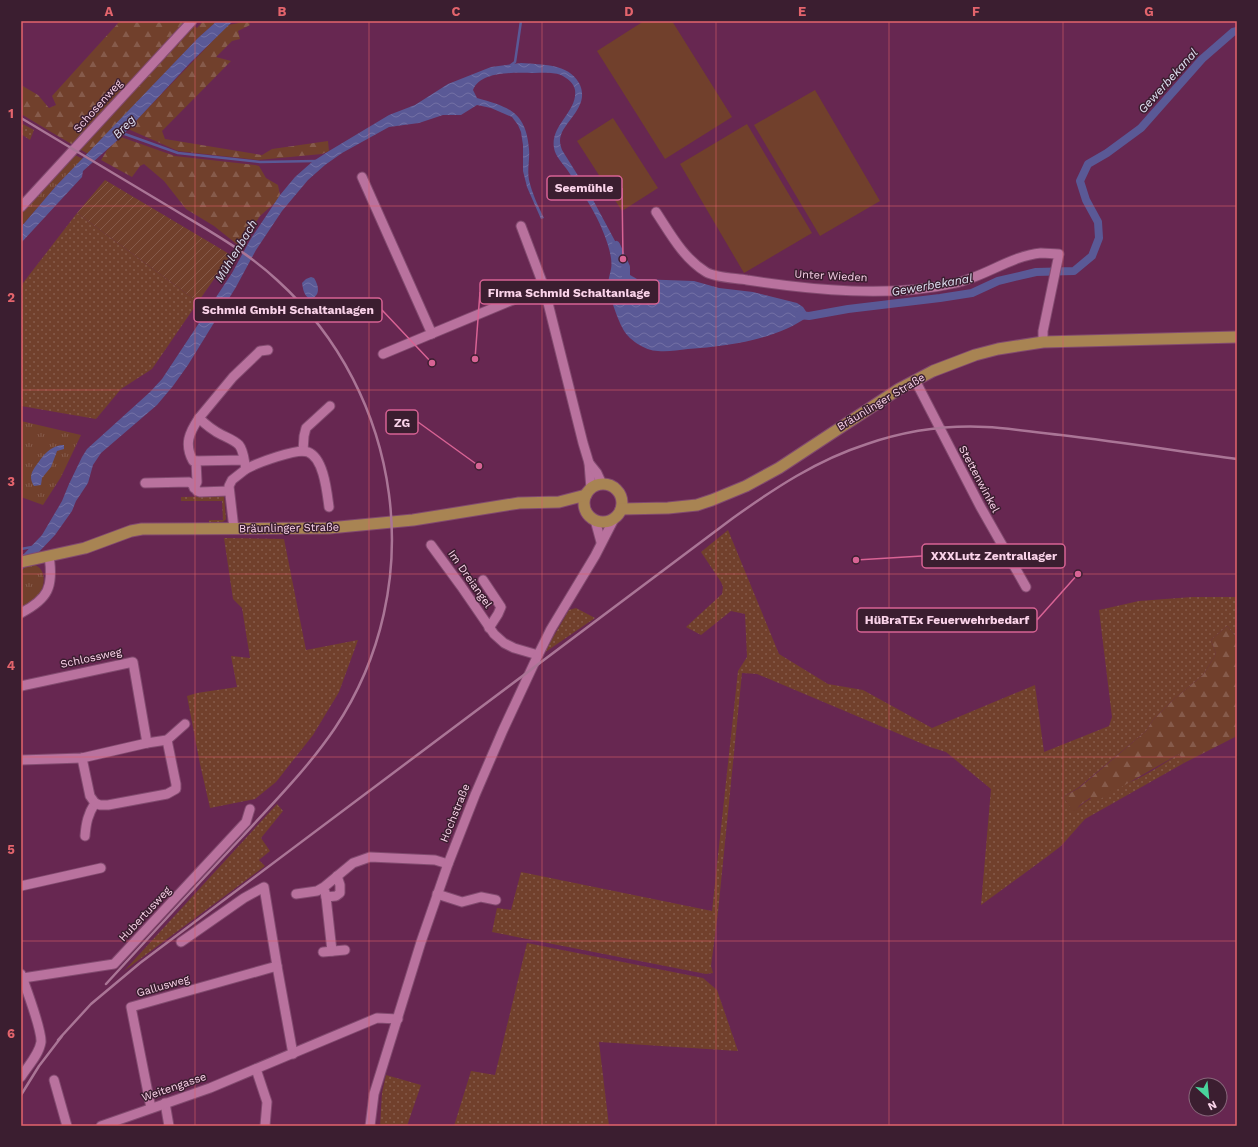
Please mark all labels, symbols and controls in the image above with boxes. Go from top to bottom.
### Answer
text: A [105,4,114,19]
text: B [278,4,287,19]
text: C [452,4,461,19]
text: D [624,4,634,19]
text: E [798,4,806,19]
text: F [972,4,980,19]
text: G [1144,4,1154,19]
water label: Gewerbekanal [1135,45,1201,116]
street label: Schosenweg [71,77,125,135]
text: 1 [8,106,14,121]
water label: Breg [110,113,138,141]
callout: Seemühle [547,176,622,200]
text: Seemühle [555,181,613,195]
water label: Mühlenbach [212,217,260,285]
street label: Unter Wieden [794,268,868,284]
water label: Gewerbekanal [890,271,974,299]
callout: Firma Schmid Schaltanlage [480,280,659,304]
text: Firma Schmid Schaltanlage [488,286,650,300]
text: 2 [7,290,15,305]
callout: Schmid GmbH Schaltanlagen [194,298,382,322]
text: Schmid GmbH Schaltanlagen [202,303,374,317]
street label: Bräunlinger Straße [835,371,927,433]
callout: ZG [386,410,418,434]
text: ZG [394,416,410,430]
street label: Stettenwinkel [956,443,1002,515]
text: 3 [7,474,15,489]
street label: Bräunlinger Straße [239,521,339,535]
callout: XXXLutz Zentrallager [922,544,1065,568]
street label: Im Dreiangel [445,548,495,611]
text: XXXLutz Zentrallager [931,549,1058,563]
callout: HüBraTEx Feuerwehrbedarf [857,608,1037,632]
text: HüBraTEx Feuerwehrbedarf [865,613,1029,627]
street label: Schlossweg [59,645,123,671]
text: 4 [7,658,16,673]
street label: Hochstraße [437,782,473,844]
text: 5 [7,842,15,857]
street label: Hubertusweg [116,884,174,944]
street label: Gallusweg [135,972,191,1000]
text: 6 [7,1026,15,1041]
street label: Weitengasse [140,1070,208,1104]
north arrow [1188,1077,1228,1117]
text: N [1206,1098,1219,1113]

